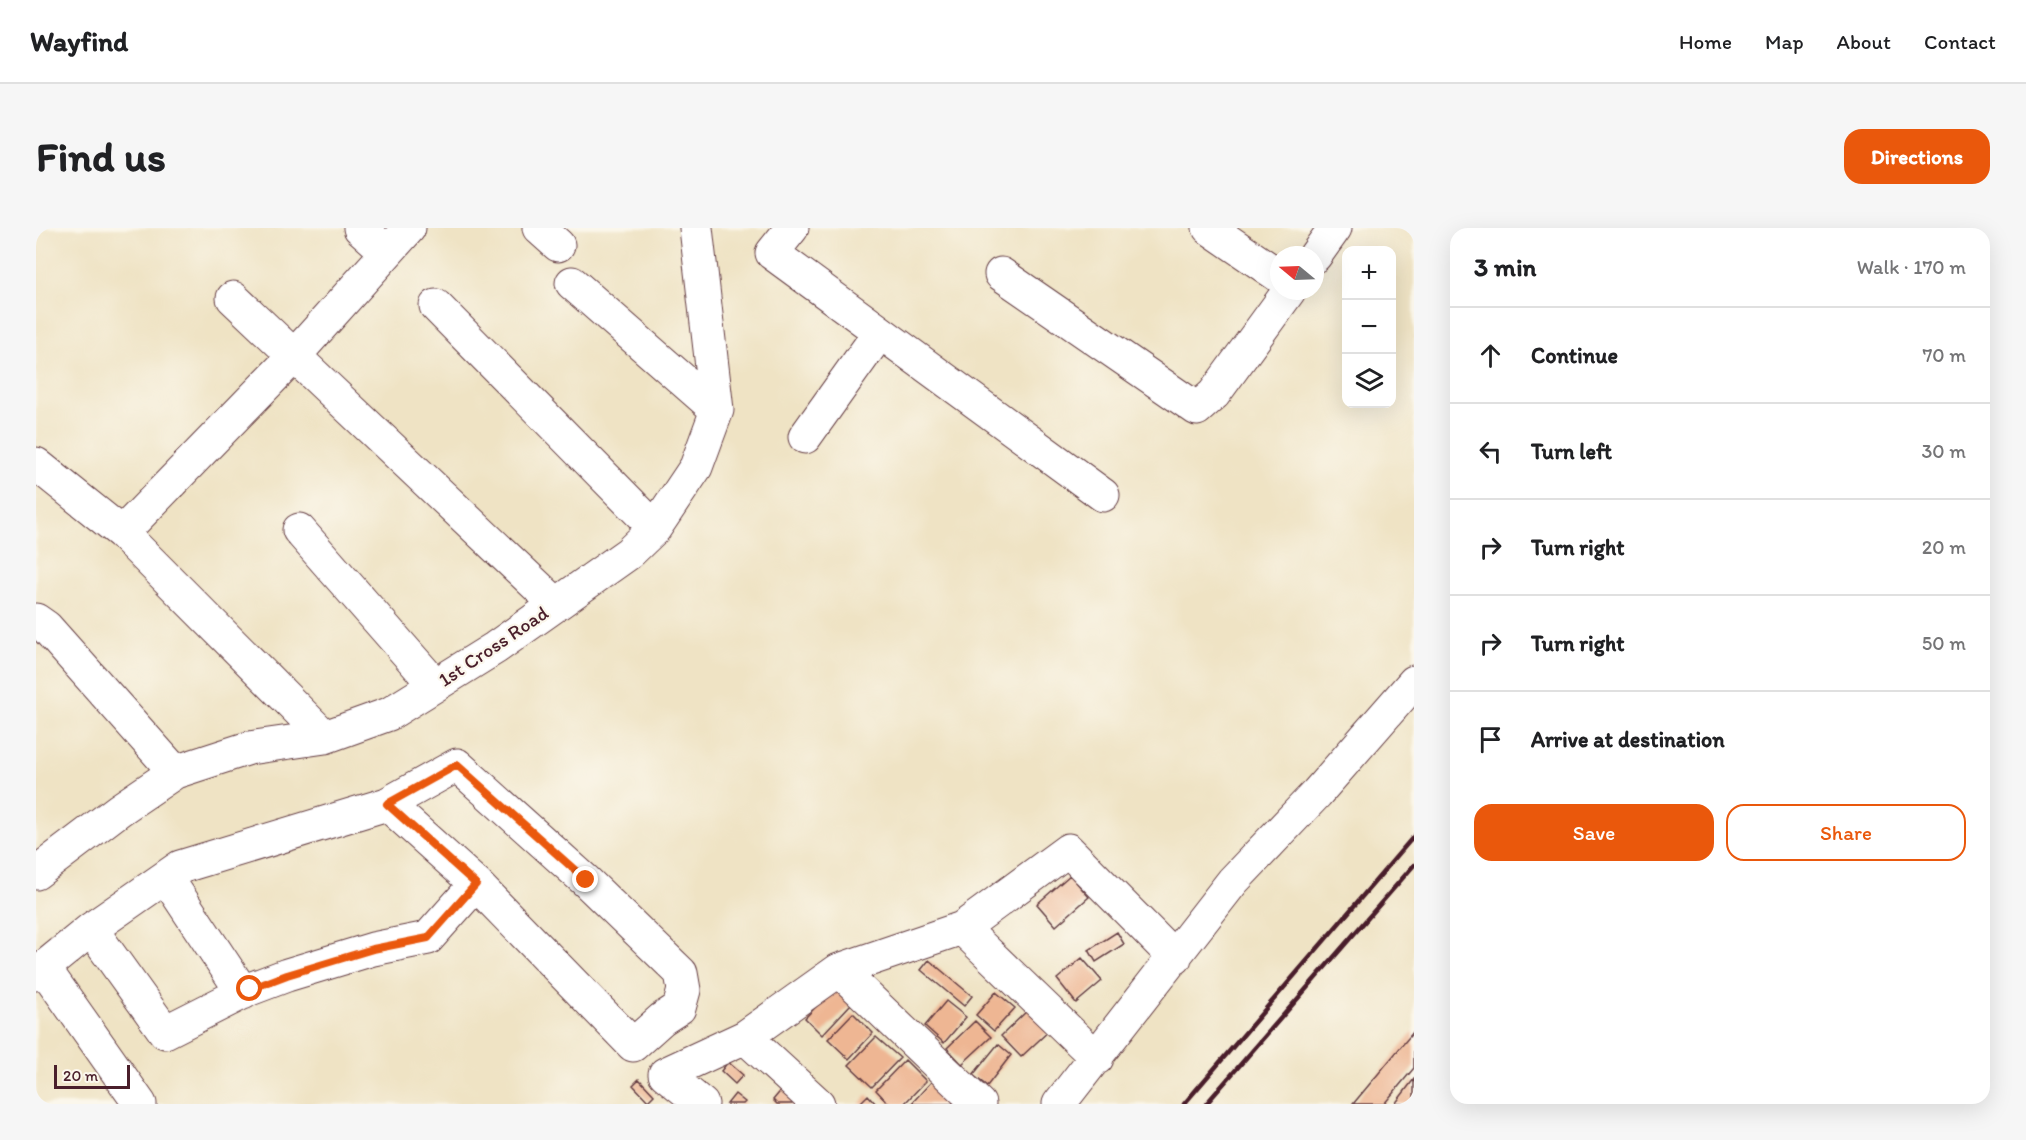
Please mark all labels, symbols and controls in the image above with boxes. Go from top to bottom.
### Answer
text: Wayfind [30,24,128,58]
text: Home [1679,29,1732,54]
text: Map [1765,29,1804,54]
text: About [1837,29,1891,54]
text: Contact [1924,29,1996,54]
button: Directions [1844,129,1990,184]
text: Find us [36,131,166,182]
north arrow [1270,246,1324,300]
map controls [1342,246,1396,408]
button: + [1342,246,1396,300]
text: 3 min [1474,251,1536,283]
text: Walk · 170 m [1857,255,1966,279]
button: − [1342,300,1396,354]
icon: ahead [1474,339,1507,372]
text: Continue [1531,342,1618,369]
text: 70 m [1922,343,1966,367]
button: layers [1342,354,1396,408]
icon: left [1474,435,1507,468]
text: Turn left [1531,438,1612,465]
text: 30 m [1921,439,1966,463]
icon: right [1474,531,1507,564]
text: Turn right [1531,534,1625,561]
text: 20 m [1922,535,1966,559]
street label: 1st Cross Road [434,600,553,692]
icon: right [1474,627,1507,660]
text: Turn right [1531,630,1625,657]
text: 50 m [1922,631,1966,655]
icon: arrive [1474,723,1507,756]
text: Arrive at destination [1531,726,1725,753]
button: Save [1474,804,1714,861]
button: Share [1726,804,1966,861]
route end [572,866,598,892]
route start [236,975,262,1001]
scale bar [54,1062,130,1090]
text: 20 m [63,1066,98,1085]

